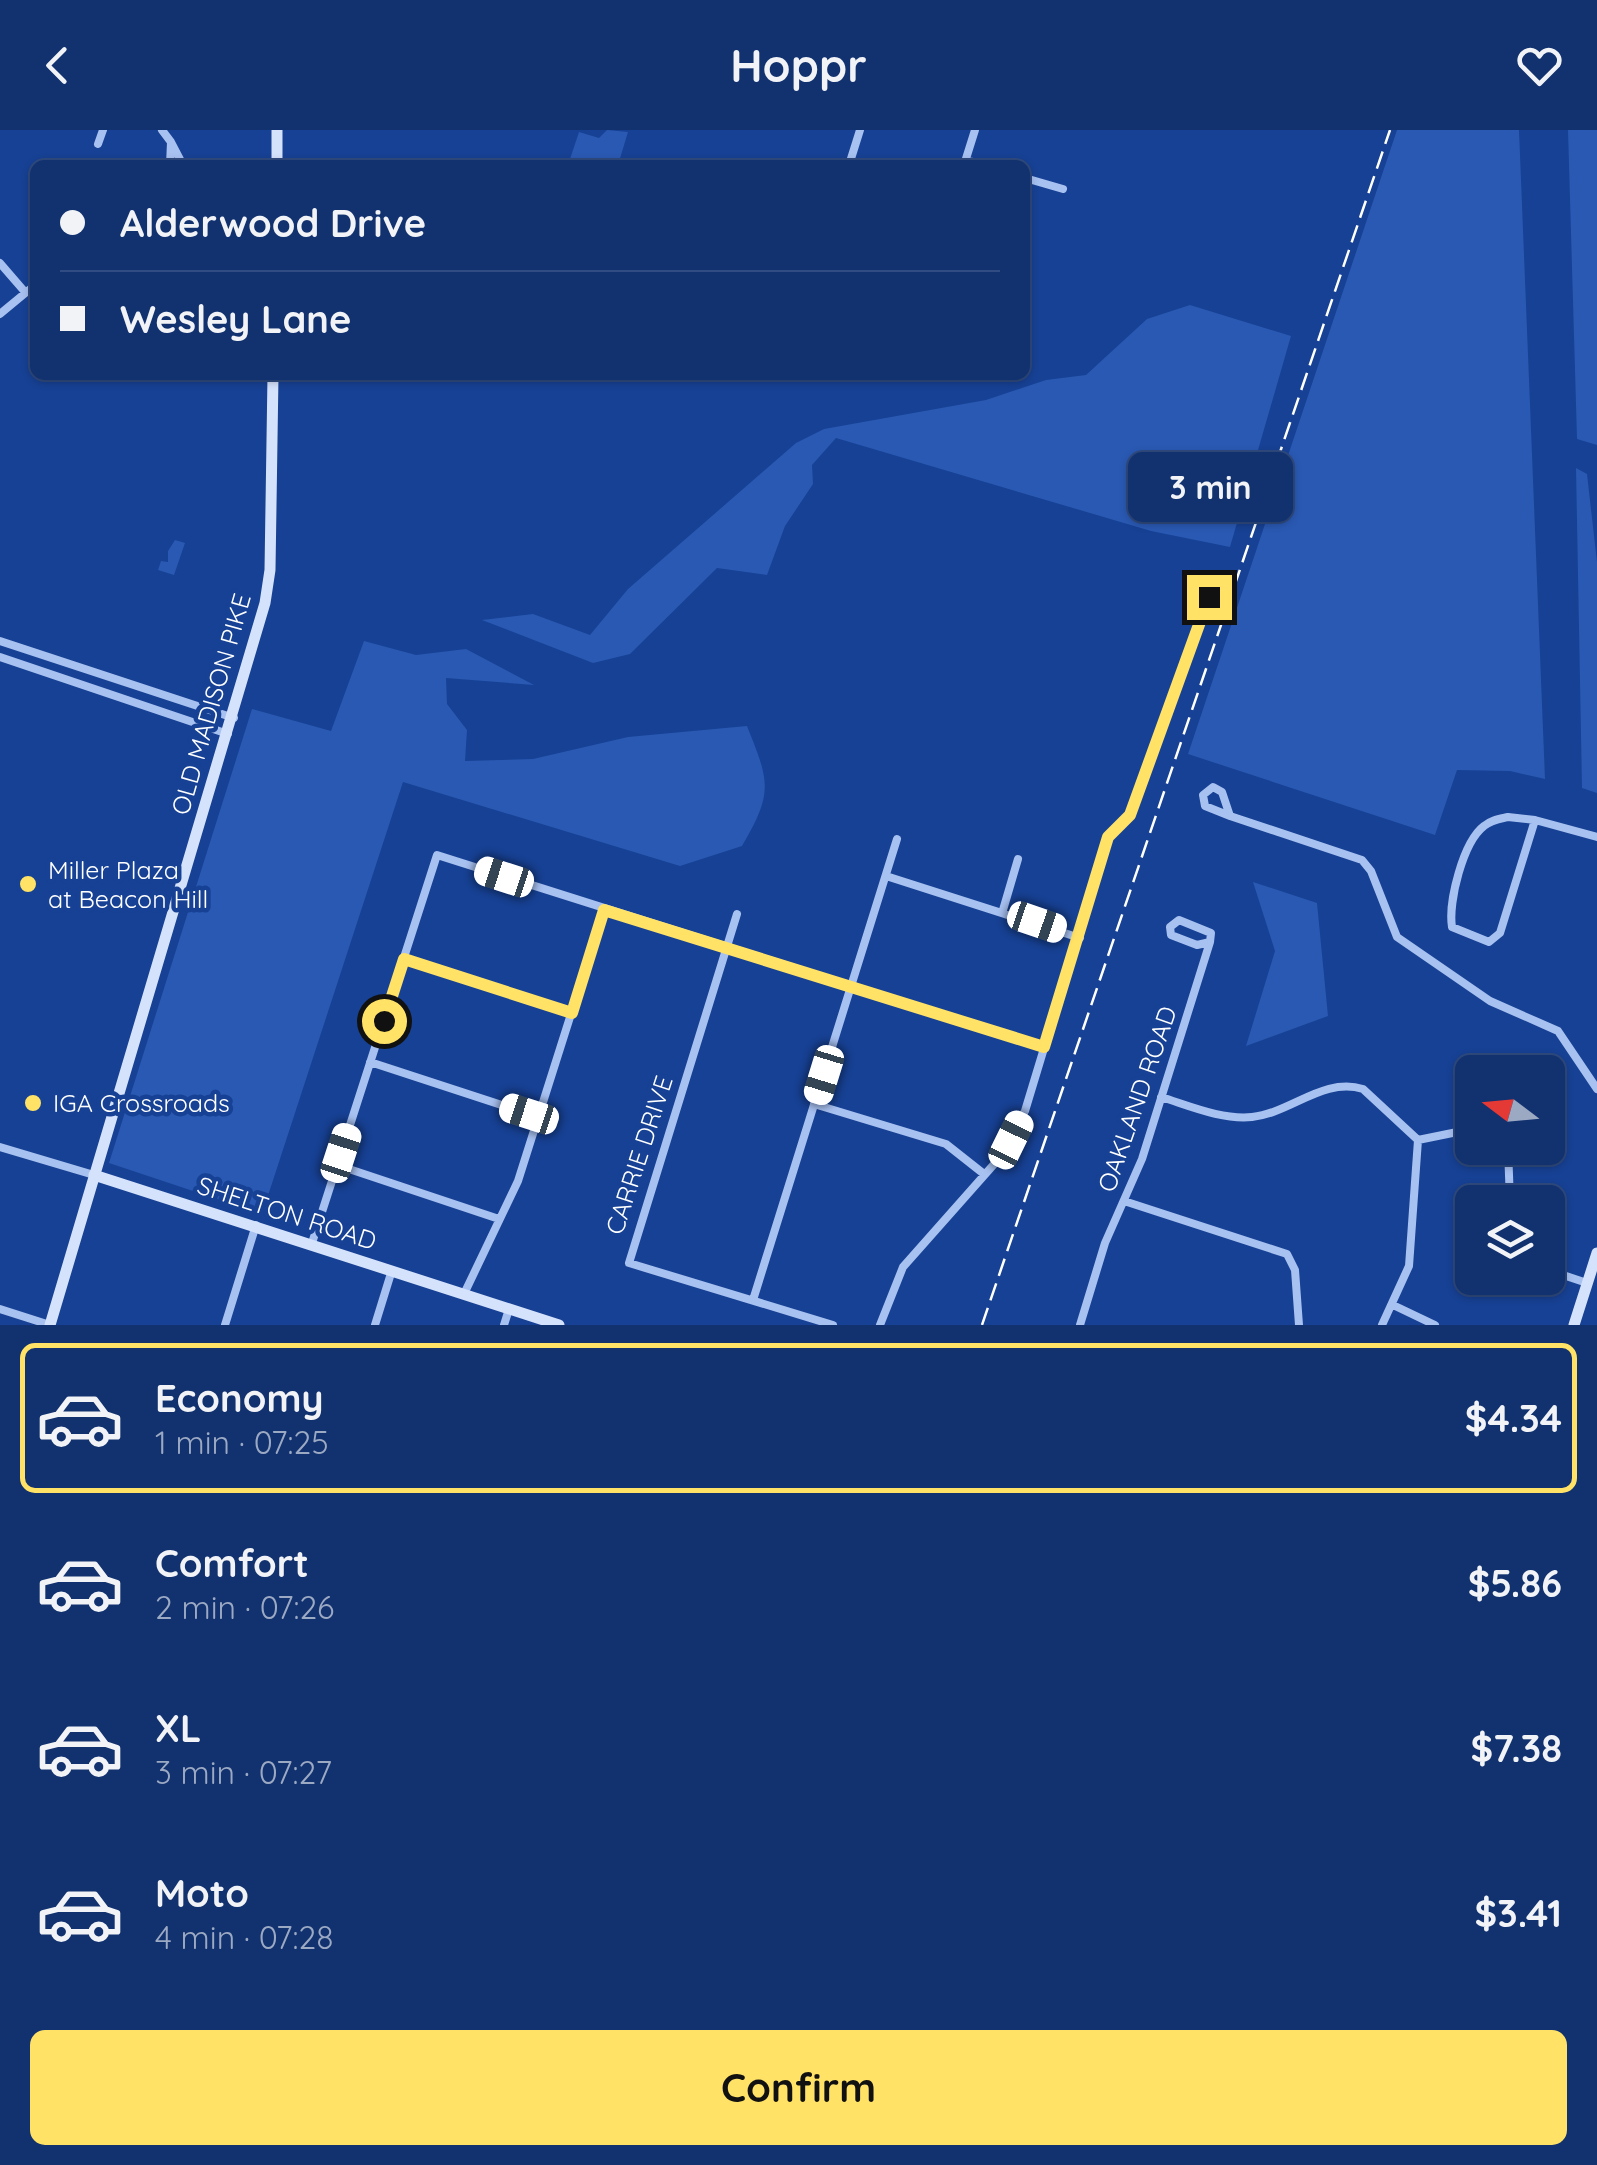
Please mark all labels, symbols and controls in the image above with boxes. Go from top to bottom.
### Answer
text: Hoppr [730,37,867,93]
icon: back [30,38,85,93]
icon: heart [1512,38,1567,93]
text: Alderwood Drive [120,199,426,247]
text: Wesley Lane [120,295,351,343]
callout: 3 min [1126,452,1292,522]
text: 3 min [1169,467,1252,507]
route end [1187,575,1232,620]
street label: OLD MADISON PIKE [164,590,257,818]
car [471,853,537,901]
place label: Miller Plaza at Beacon Hill [48,854,208,914]
marker: Miller Plaza at Beacon Hill [17,873,39,895]
car [1004,898,1070,946]
route start [362,999,407,1044]
street label: OAKLAND ROAD [1090,1002,1183,1196]
car [801,1042,847,1108]
north arrow [1455,1055,1565,1165]
map controls [1455,1055,1565,1295]
street label: CARRIE DRIVE [598,1072,679,1238]
place label: IGA Crossroads [53,1087,230,1118]
car [496,1090,562,1138]
marker: IGA Crossroads [22,1092,44,1114]
car [984,1106,1038,1174]
car [317,1120,365,1186]
street label: SHELTON ROAD [194,1169,381,1256]
button: layers [1455,1185,1565,1295]
icon: car [35,1373,125,1463]
text: Economy [155,1374,324,1422]
text: $4.34 [1465,1394,1562,1442]
text: 1 min · 07:25 [155,1422,329,1462]
icon: car [35,1538,125,1628]
text: Comfort [155,1539,309,1587]
text: $5.86 [1468,1559,1562,1607]
text: 2 min · 07:26 [155,1587,334,1627]
icon: car [35,1703,125,1793]
text: XL [155,1704,201,1752]
text: $7.38 [1470,1724,1562,1772]
text: 3 min · 07:27 [155,1752,332,1792]
icon: car [35,1868,125,1958]
text: Moto [155,1869,249,1917]
text: $3.41 [1475,1889,1562,1937]
text: 4 min · 07:28 [155,1917,334,1957]
button: Confirm [30,2030,1567,2145]

